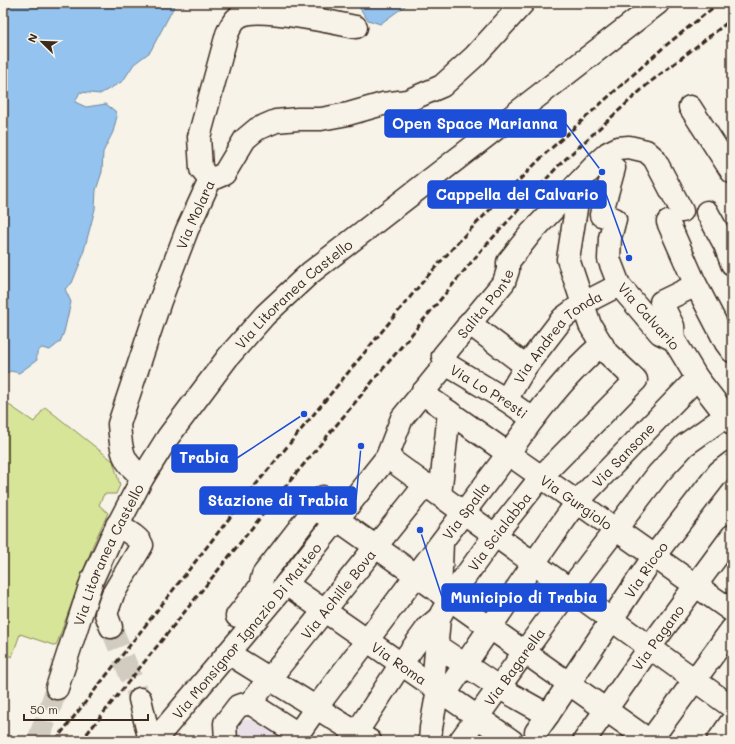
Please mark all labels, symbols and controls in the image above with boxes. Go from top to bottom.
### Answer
north arrow [22,22,62,62]
text: N [24,31,41,45]
callout: Open Space Marianna [385,110,566,137]
text: Open Space Marianna [392,113,558,133]
street label: Via Molara [171,177,218,252]
callout: Cappella del Calvario [428,181,606,208]
text: Cappella del Calvario [436,184,598,204]
street label: Via Litoranea Castello [230,234,356,352]
street label: Salita Ponte [452,266,517,342]
street label: Via Calvario [614,278,684,354]
street label: Via Andrea Tonda [509,286,605,386]
street label: Via Lo Presti [447,359,532,422]
street label: Via Sansone [587,418,658,491]
callout: Trabia [172,445,237,472]
text: Trabia [179,447,229,467]
street label: Via Gurgiolo [537,470,616,534]
street label: Via Spalla [437,478,493,543]
street label: Via Litoranea Castello [68,480,147,628]
callout: Stazione di Trabia [200,487,356,514]
street label: Via Scialabba [463,488,535,574]
text: Stazione di Trabia [208,490,348,510]
street label: Via Ricco [619,537,672,601]
street label: Via Monsignor Ignazio Di Matteo [167,538,325,723]
street label: Via Achille Bova [296,545,380,643]
callout: Municipio di Trabia [442,584,606,611]
text: Municipio di Trabia [450,587,598,607]
street label: Via Pagano [627,601,688,674]
street label: Via Bagarella [479,624,549,709]
street label: Via Roma [368,637,431,689]
scale bar [24,696,148,722]
text: 50 m [30,701,58,717]

